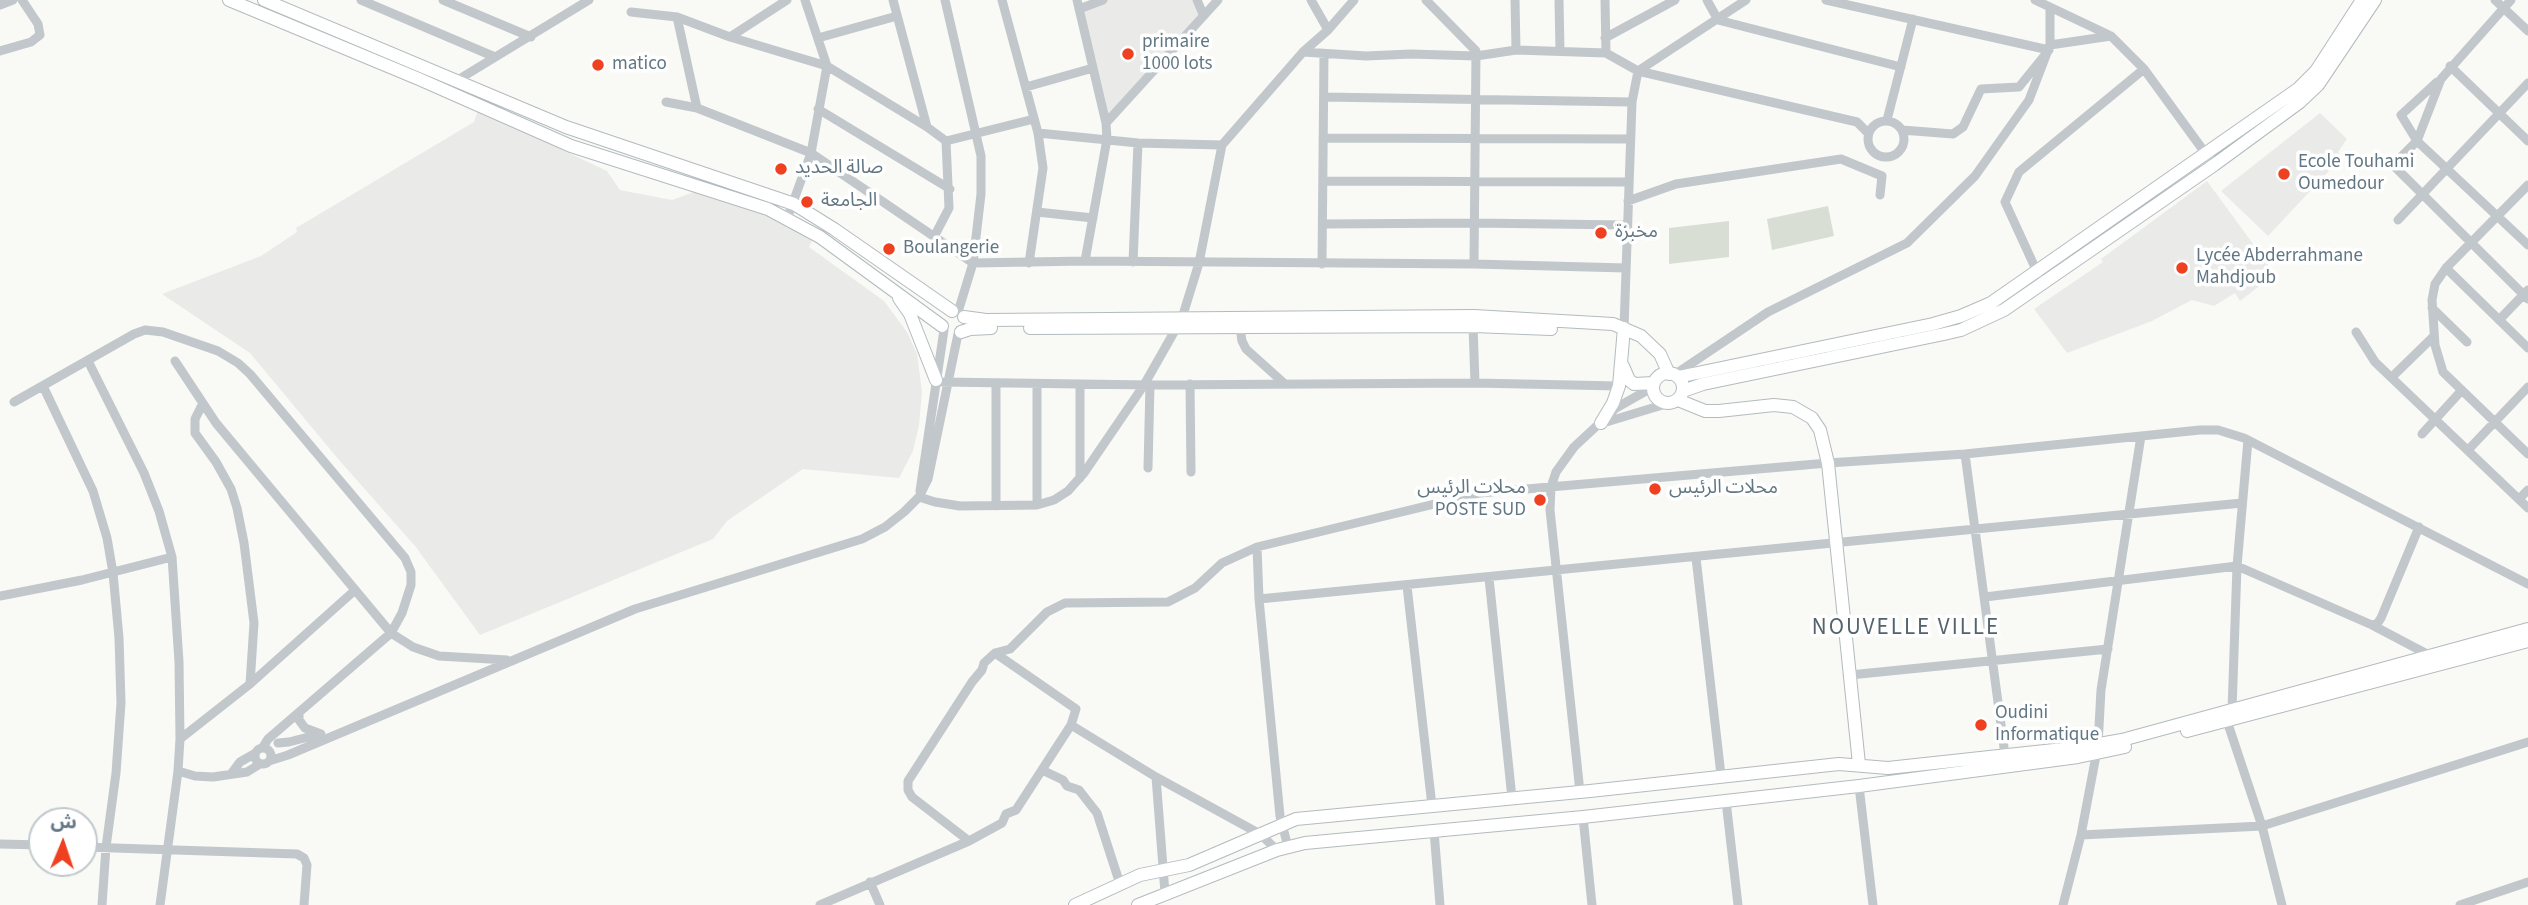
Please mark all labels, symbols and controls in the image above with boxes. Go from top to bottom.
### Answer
place label: primaire 1000 lots [1142,32,1213,76]
marker: primaire 1000 lots [1120,46,1136,62]
place label: matico [612,54,667,76]
marker: matico [590,57,606,73]
place label: Ecole Touhami Oumedour [2298,152,2414,196]
place label: صالة الحديد [795,158,883,180]
marker: صالة الحديد [773,161,789,177]
marker: Ecole Touhami Oumedour [2276,166,2292,182]
place label: الجامعة [821,191,877,213]
marker: الجامعة [799,194,815,210]
place label: مخبزة [1615,222,1658,244]
marker: مخبزة [1593,225,1609,241]
place label: Boulangerie [903,238,999,260]
marker: Boulangerie [881,241,897,257]
place label: Lycée Abderrahmane Mahdjoub [2196,246,2363,290]
marker: Lycée Abderrahmane Mahdjoub [2174,260,2190,276]
place label: محلات الرئيس POSTE SUD [1417,478,1526,522]
place label: محلات الرئيس [1669,478,1778,500]
marker: محلات الرئيس [1647,481,1663,497]
marker: محلات الرئيس POSTE SUD [1532,492,1548,508]
district label: NOUVELLE VILLE [1814,615,1998,643]
place label: Oudini Informatique [1995,703,2099,747]
marker: Oudini Informatique [1973,717,1989,733]
north arrow [28,807,98,877]
text: ش [50,809,77,836]

